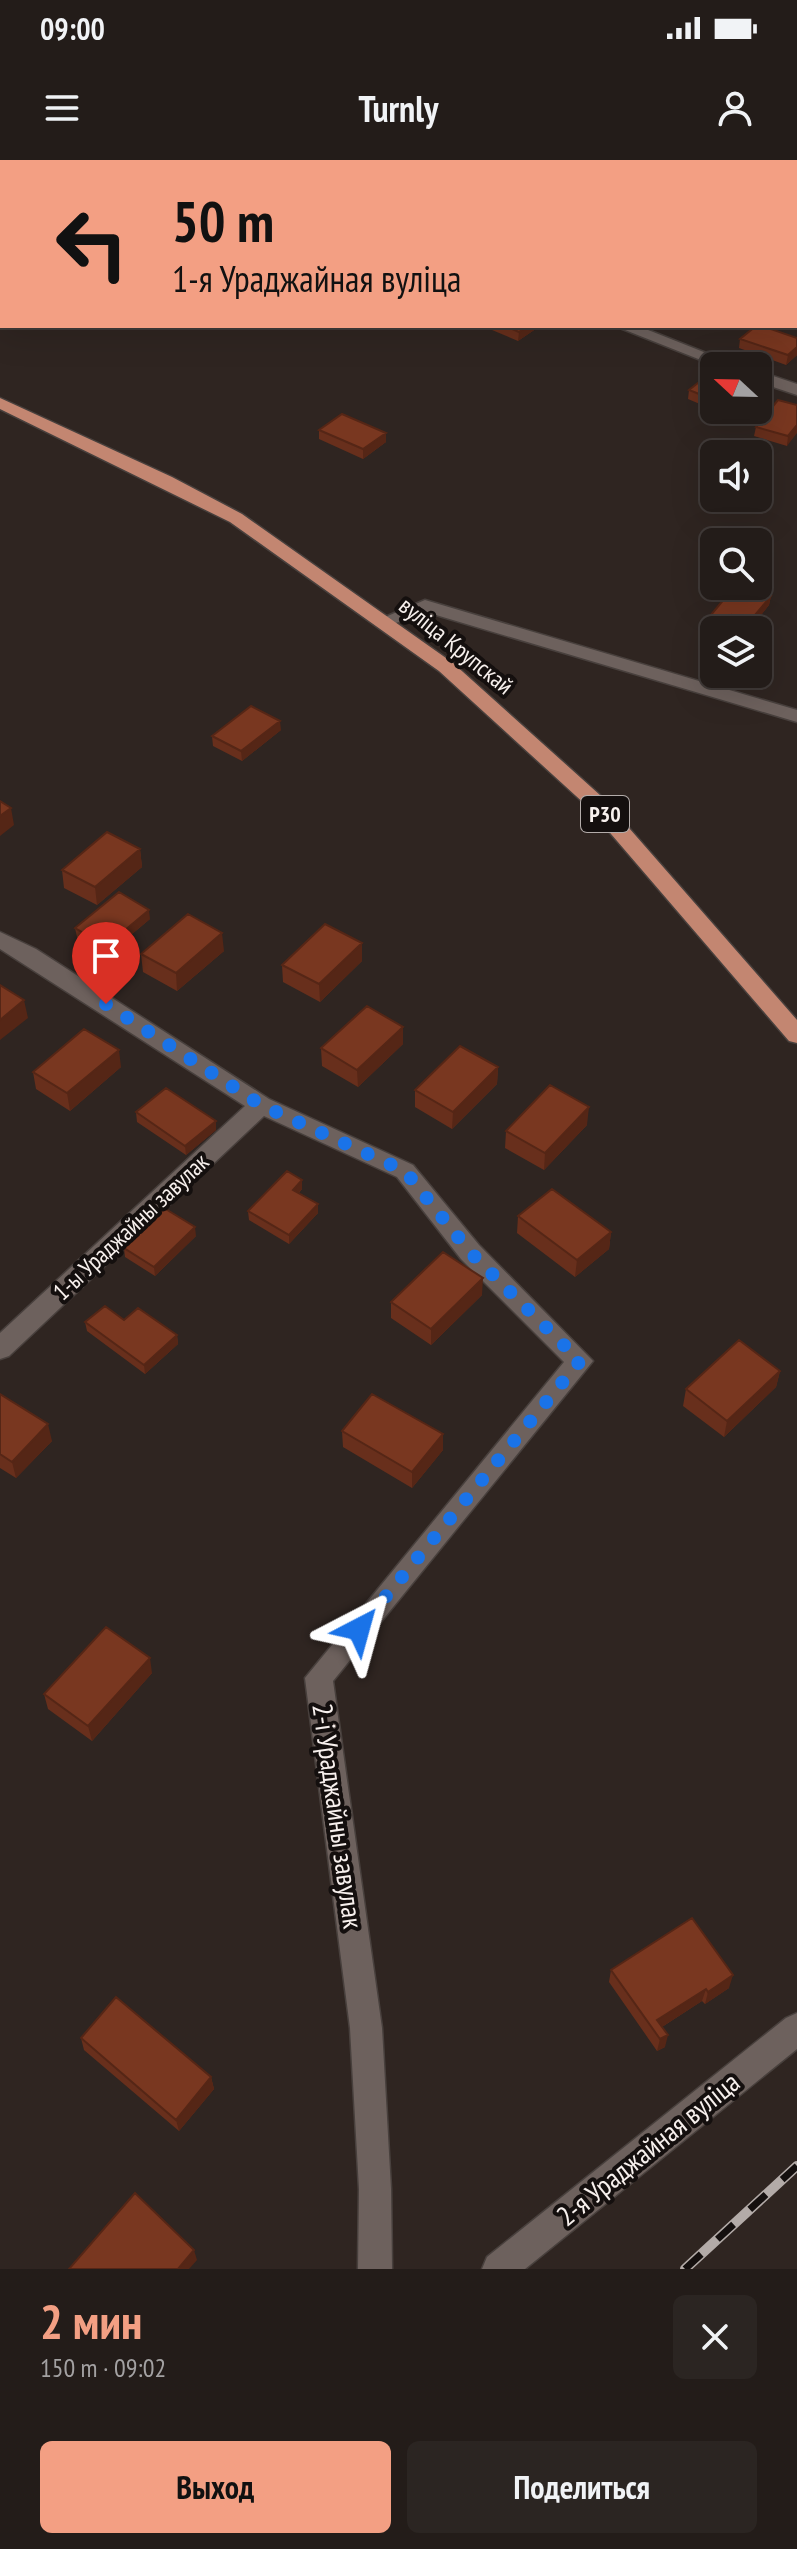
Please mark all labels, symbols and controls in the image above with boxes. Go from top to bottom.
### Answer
text: 09:00 [40,9,105,48]
text: Turnly [359,85,438,132]
icon: menu [40,86,84,130]
icon: person [713,86,757,130]
text: 50 m [172,185,274,257]
icon: left [40,192,144,296]
text: 1-я Ураджайная вуліца [172,255,461,302]
north arrow [700,352,772,424]
map controls [700,352,772,688]
button: sound [700,440,772,512]
button: search [700,528,772,600]
street label: вуліца Крупскай [393,590,520,701]
button: layers [700,616,772,688]
road number: Р30 [581,796,629,832]
pin [72,922,140,1004]
icon: arrive [84,934,128,978]
street label: 1-ы Ураджайны завулак [46,1146,216,1307]
position arrow [317,1587,401,1671]
street label: 2-і Ураджайны завулак [304,1701,373,1931]
street label: 2-я Ураджайная вуліца [549,2063,747,2234]
text: 2 мин [40,2290,142,2352]
button: close [673,2295,757,2379]
text: 150 m · 09:02 [40,2351,166,2384]
button: Выход [40,2441,391,2533]
button: Поделиться [407,2441,757,2533]

